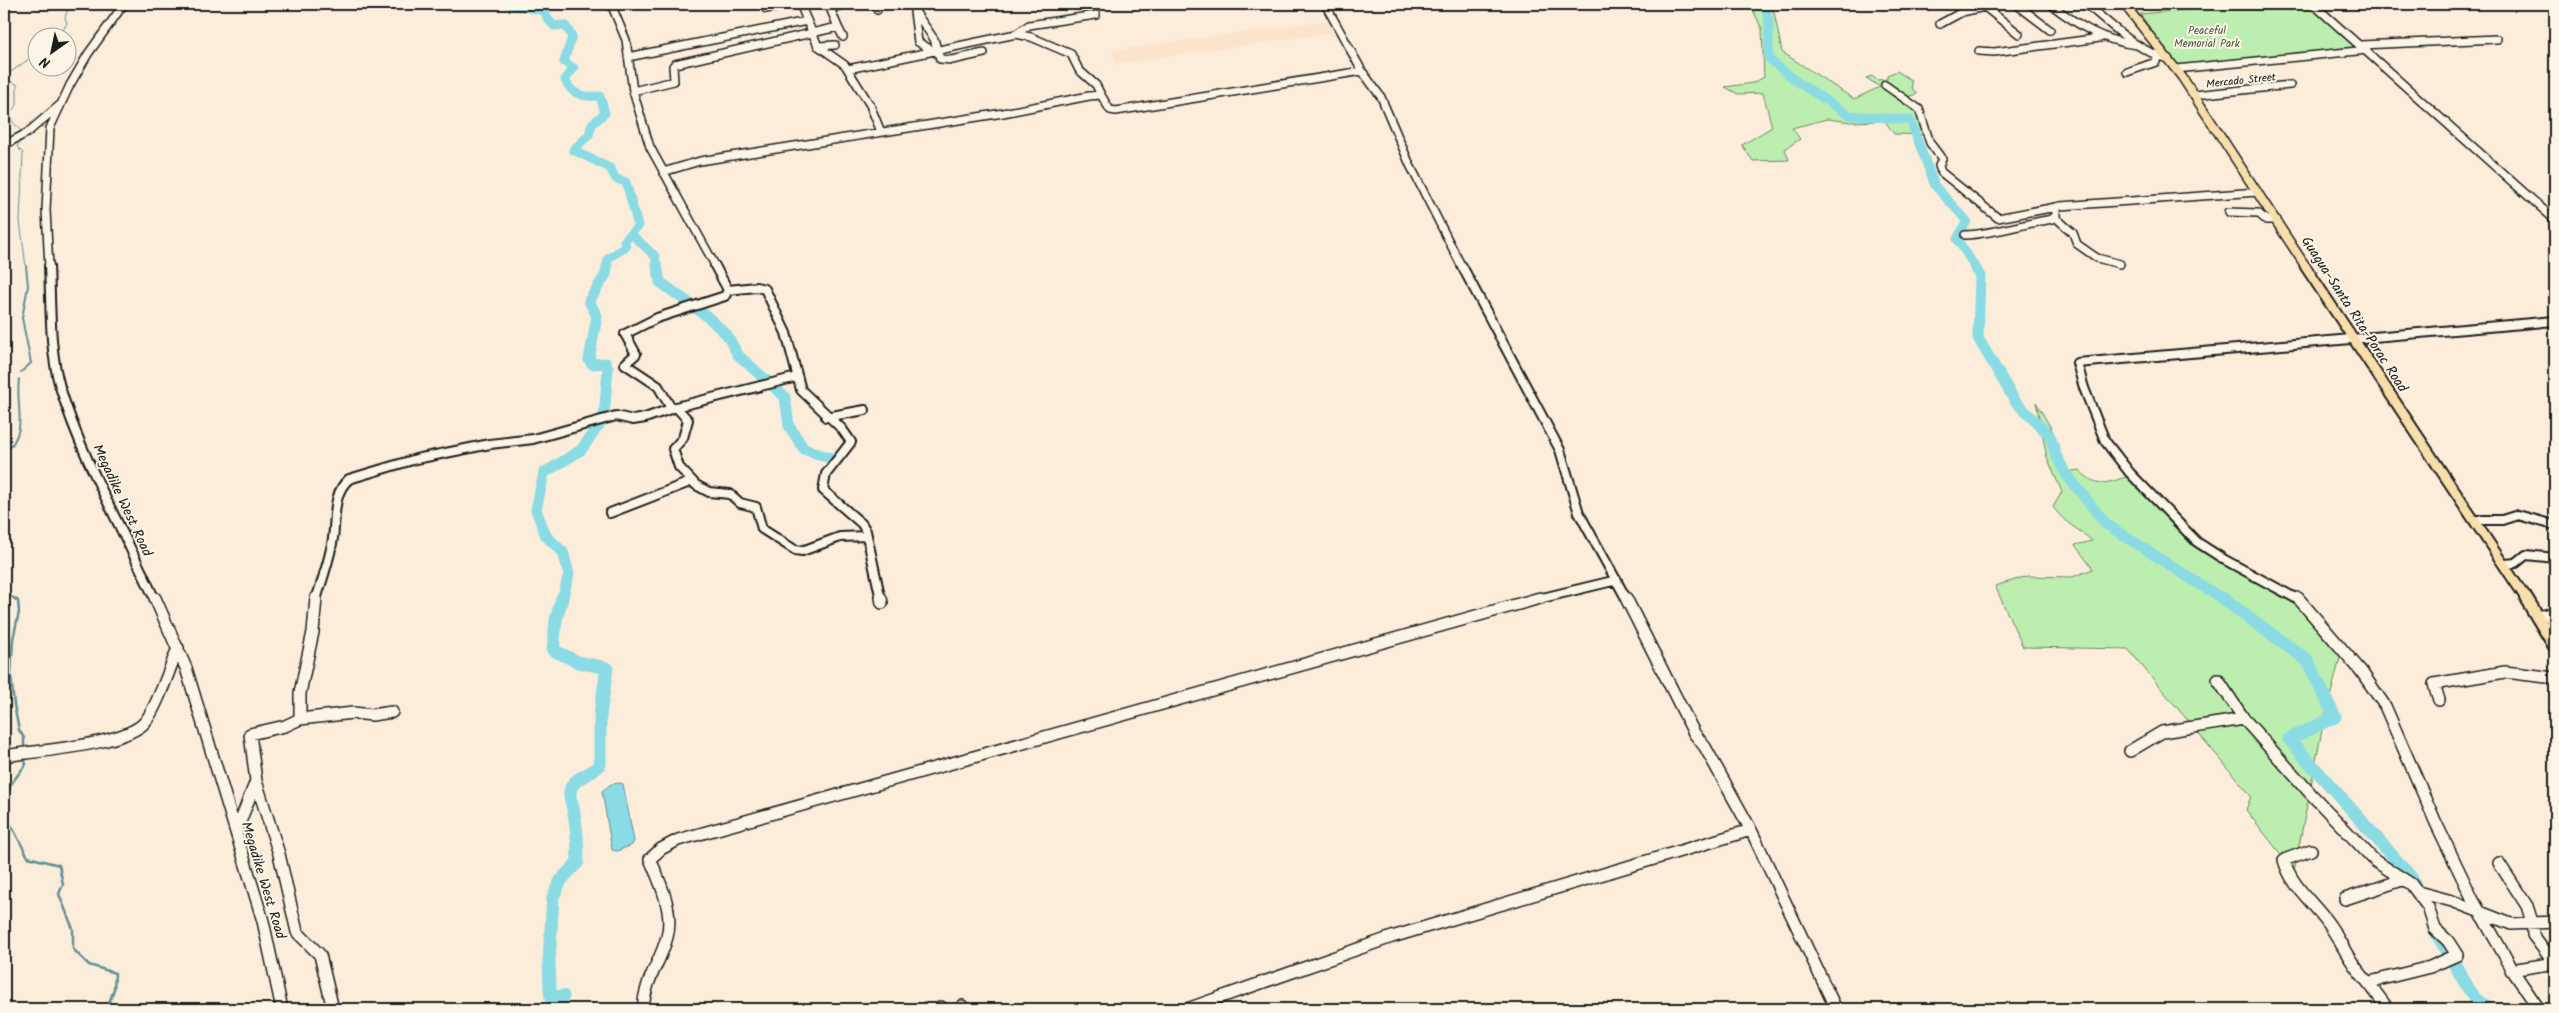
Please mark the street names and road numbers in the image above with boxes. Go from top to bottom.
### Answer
street label: Mercado Street [2205,68,2278,94]
street label: Guagua-Santa Rita-Porac Road [2295,232,2414,398]
street label: Megadike West Road [86,441,158,561]
street label: Megadike West Road [235,819,292,943]

